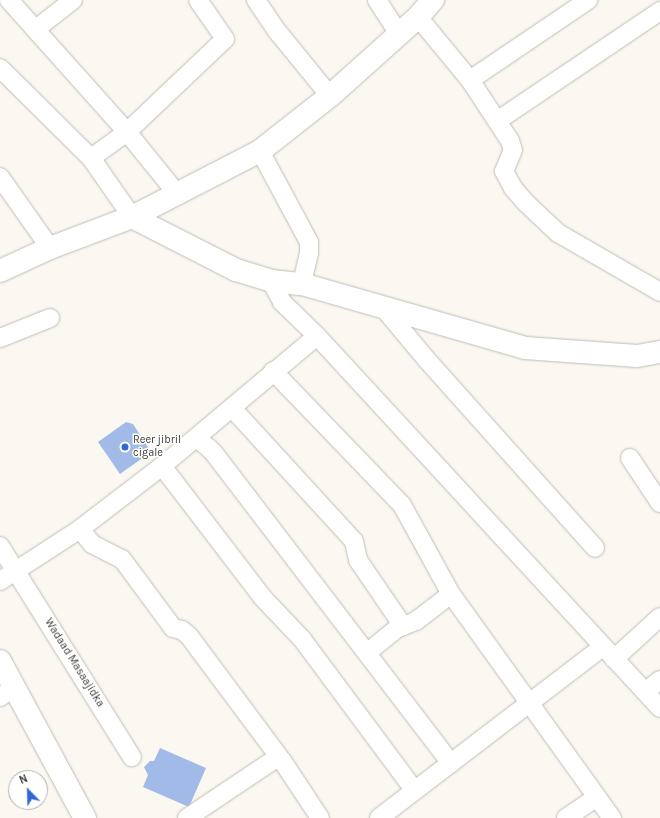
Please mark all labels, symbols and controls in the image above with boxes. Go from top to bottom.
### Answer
place label: Reer jibril cigale [133,434,181,460]
marker: Reer jibril cigale [120,442,130,452]
street label: Wadaad Masaajidka [41,616,107,710]
north arrow [8,770,48,810]
text: N [17,772,30,787]

